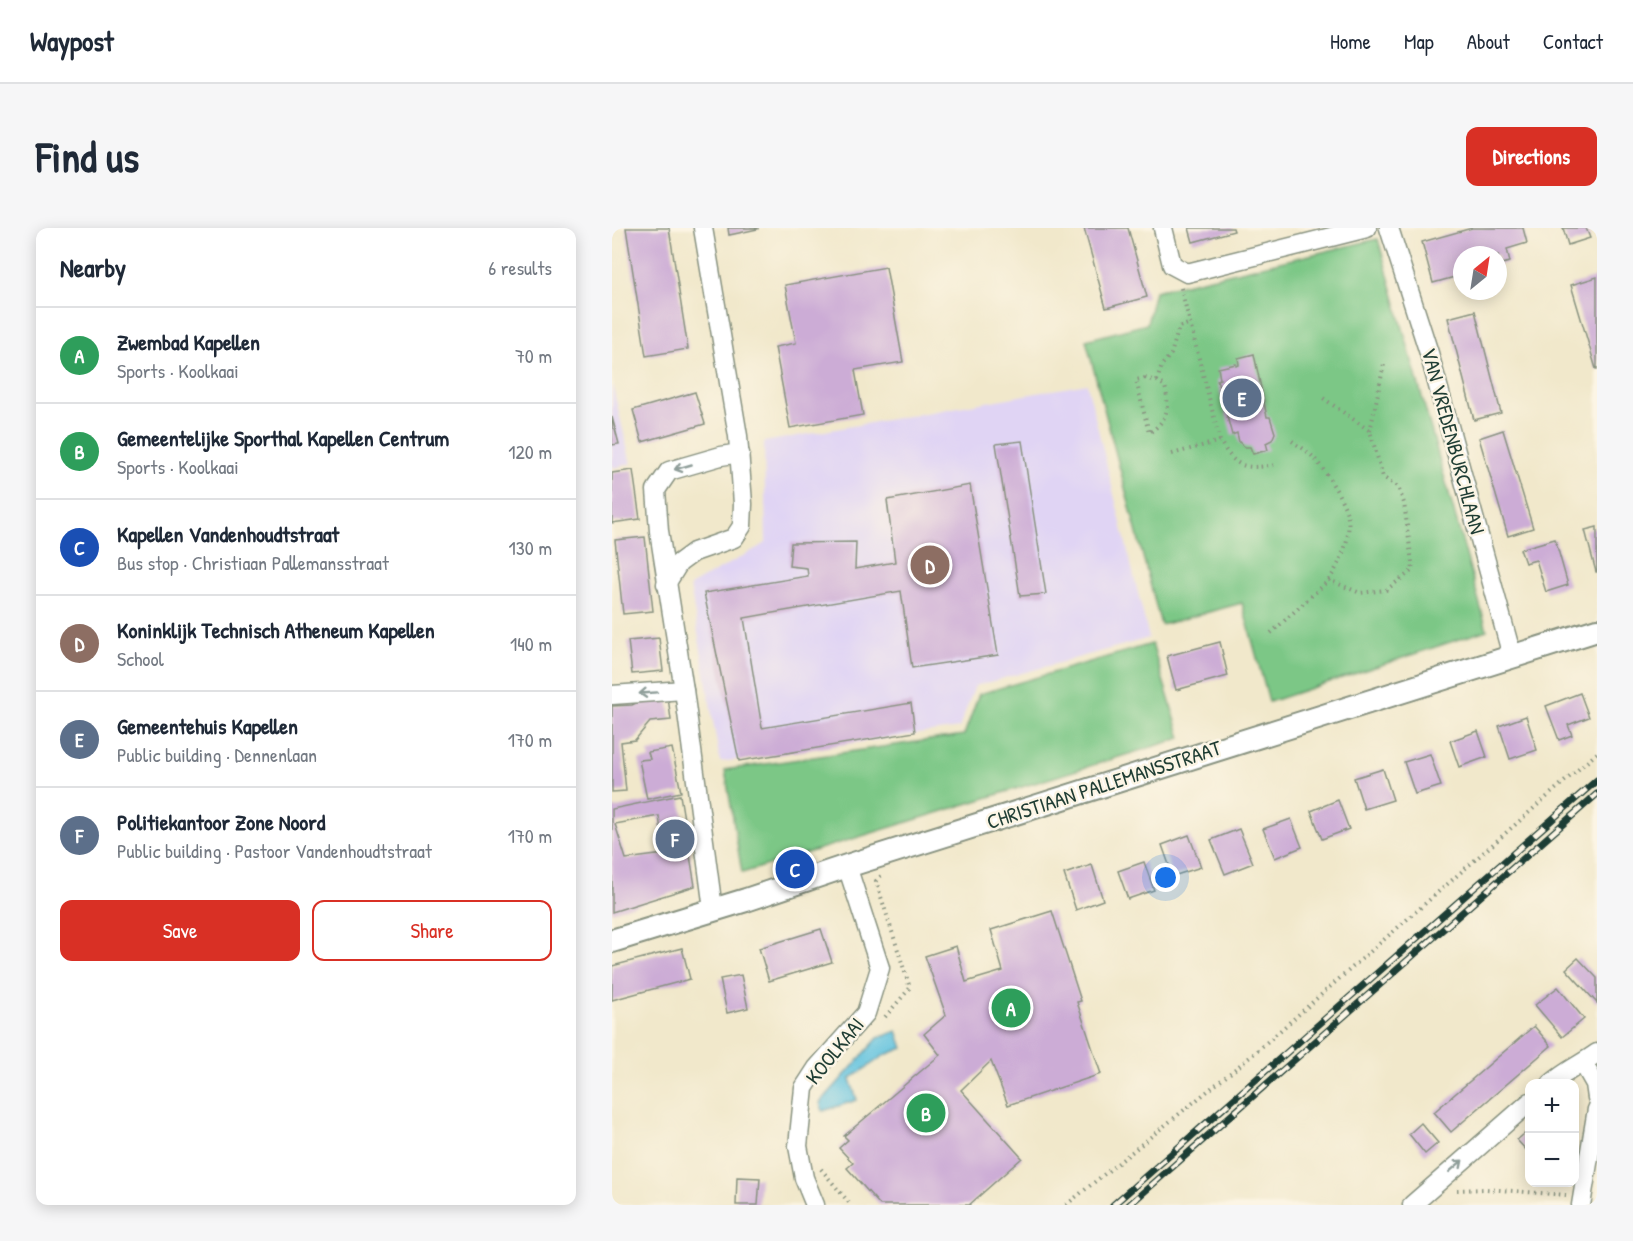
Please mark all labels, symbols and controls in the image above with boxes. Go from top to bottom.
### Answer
text: Waypost [30,22,114,60]
text: Home [1330,27,1371,56]
text: Map [1404,27,1434,56]
text: About [1467,27,1510,56]
text: Contact [1543,27,1603,56]
button: Directions [1466,127,1597,186]
text: Find us [36,128,139,185]
north arrow [1453,246,1507,300]
text: Nearby [60,250,126,285]
text: 6 results [488,254,552,281]
text: Zwembad Kapellen [117,327,260,357]
text: A [75,342,84,369]
text: 70 m [515,342,552,369]
street label: VAN VREDENBURCHLAAN [1415,345,1492,537]
text: Sports · Koolkaai [117,357,239,384]
pin: E [1222,376,1262,420]
text: Gemeentelijke Sporthal Kapellen Centrum [117,423,449,453]
text: B [74,438,85,465]
text: 120 m [508,438,552,465]
text: Sports · Koolkaai [117,453,239,480]
one-way arrow [674,462,693,473]
text: Kapellen Vandenhoudtstraat [117,519,339,549]
text: C [74,534,85,561]
text: 130 m [509,534,552,561]
pin: D [910,542,950,588]
text: Bus stop · Christiaan Pallemansstraat [117,549,389,576]
text: Koninklijk Technisch Atheneum Kapellen [117,615,435,645]
text: D [75,630,84,657]
text: 140 m [510,630,552,657]
text: School [117,645,164,672]
one-way arrow [639,687,658,698]
text: Gemeentehuis Kapellen [117,711,298,741]
text: E [75,726,84,753]
text: 170 m [508,726,552,753]
street label: CHRISTIAAN PALLEMANSSTRAAT [983,733,1226,836]
text: Public building · Dennenlaan [117,741,317,768]
text: Politiekantoor Zone Noord [117,807,325,837]
pin: F [656,816,694,862]
text: F [76,822,83,849]
text: 170 m [508,822,552,849]
text: Public building · Pastoor Vandenhoudtstraat [117,837,432,864]
pin: C [776,846,814,892]
your location [1151,863,1180,892]
button: Save [60,900,300,961]
button: Share [312,900,552,961]
pin: A [992,986,1030,1030]
street label: KOOLKAAI [799,1011,871,1090]
map controls [1525,1079,1579,1187]
button: + [1525,1079,1579,1133]
pin: B [906,1090,946,1136]
button: − [1525,1133,1579,1187]
one-way arrow [1447,1160,1463,1174]

